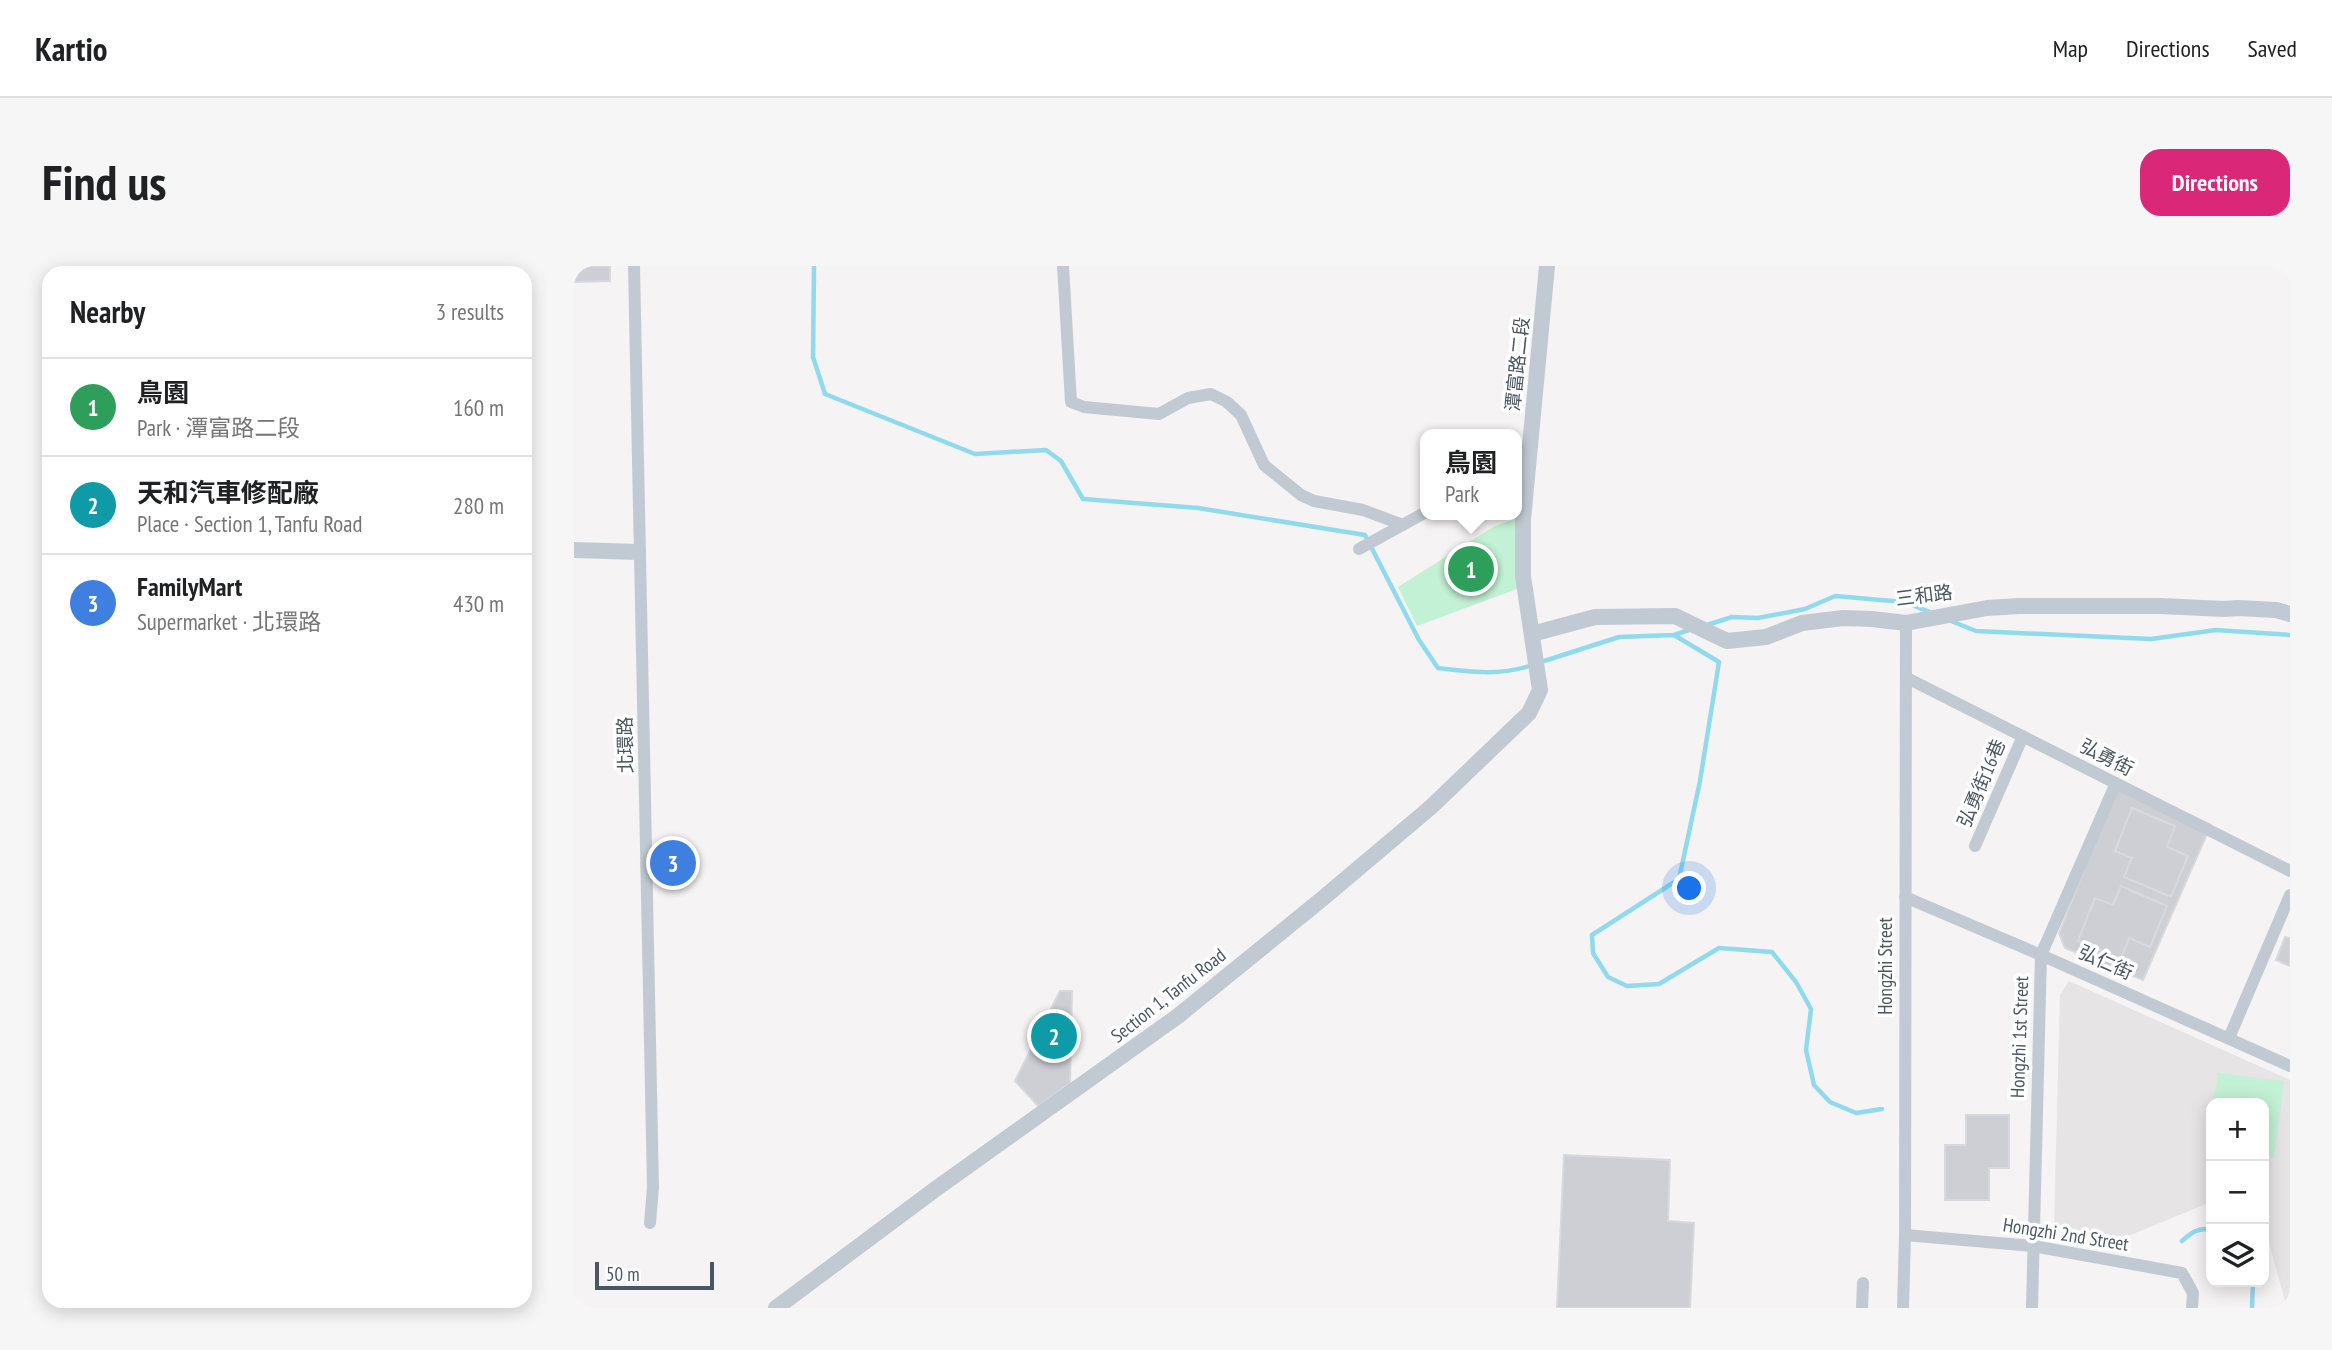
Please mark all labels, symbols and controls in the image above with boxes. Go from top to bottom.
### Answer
text: Kartio [35,27,108,70]
text: Map [2053,33,2088,64]
text: Directions [2126,33,2210,64]
text: Saved [2248,33,2297,64]
button: Directions [2140,149,2290,216]
text: Find us [42,150,166,214]
text: Nearby [70,292,145,331]
text: 3 results [436,297,504,326]
street label: 潭富路二段 [1500,315,1534,413]
text: 鳥園 [137,376,189,409]
text: 1 [88,393,99,422]
text: 160 m [453,393,504,422]
text: Park · 潭富路二段 [137,413,300,442]
popup [1420,429,1522,520]
text: 鳥園 [1445,446,1497,479]
text: 天和汽車修配廠 [137,476,319,509]
text: Park [1445,479,1479,508]
text: 2 [88,491,99,520]
text: 280 m [453,491,504,520]
text: Place · Section 1, Tanfu Road [137,509,362,538]
pin: 1 [1448,543,1494,595]
text: FamilyMart [137,570,242,603]
street label: 三和路 [1894,580,1954,610]
text: 3 [88,589,99,618]
text: 430 m [453,589,504,618]
text: Supermarket · 北環路 [137,607,321,636]
street label: 北環路 [613,716,637,774]
street label: 弘勇街 [2076,733,2138,781]
street label: 弘勇街16巷 [1952,735,2010,831]
pin: 3 [650,837,696,889]
your location [1672,871,1706,905]
street label: Hongzhi Street [1873,916,1897,1015]
street label: 弘仁街 [2075,939,2137,985]
street label: Section 1, Tanfu Road [1106,943,1230,1047]
street label: Hongzhi 1st Street [2005,975,2033,1098]
pin: 2 [1031,1010,1077,1062]
map controls [2206,1098,2269,1287]
button: + [2206,1098,2269,1161]
button: − [2206,1161,2269,1224]
street label: Hongzhi 2nd Street [2002,1212,2131,1256]
button: layers [2206,1224,2269,1287]
scale bar [595,1259,714,1291]
text: 50 m [606,1262,640,1286]

